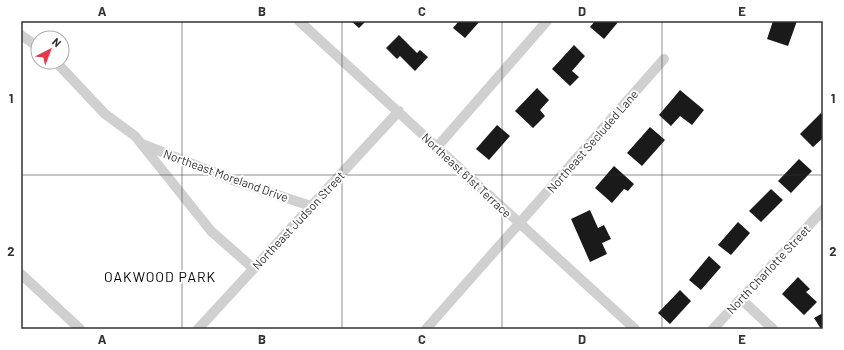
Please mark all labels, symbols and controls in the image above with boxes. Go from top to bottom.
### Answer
text: A [98,3,107,19]
text: B [258,3,266,19]
text: C [418,3,426,19]
text: D [578,3,586,19]
text: E [738,3,746,19]
north arrow [30,30,70,70]
text: N [50,35,64,49]
street label: Northeast Secluded Lane [544,87,640,195]
text: 1 [9,90,13,106]
text: 1 [831,90,835,106]
street label: Northeast 61st Terrace [419,130,515,220]
street label: Northeast Moreland Drive [162,146,290,204]
street label: Northeast Judson Street [249,168,347,272]
street label: North Charlotte Street [723,222,813,316]
text: 2 [7,243,15,259]
text: 2 [829,243,837,259]
district label: OAKWOOD PARK [104,268,216,285]
text: A [98,331,107,347]
text: B [258,331,266,347]
text: C [418,331,426,347]
text: D [578,331,586,347]
text: E [738,331,746,347]

